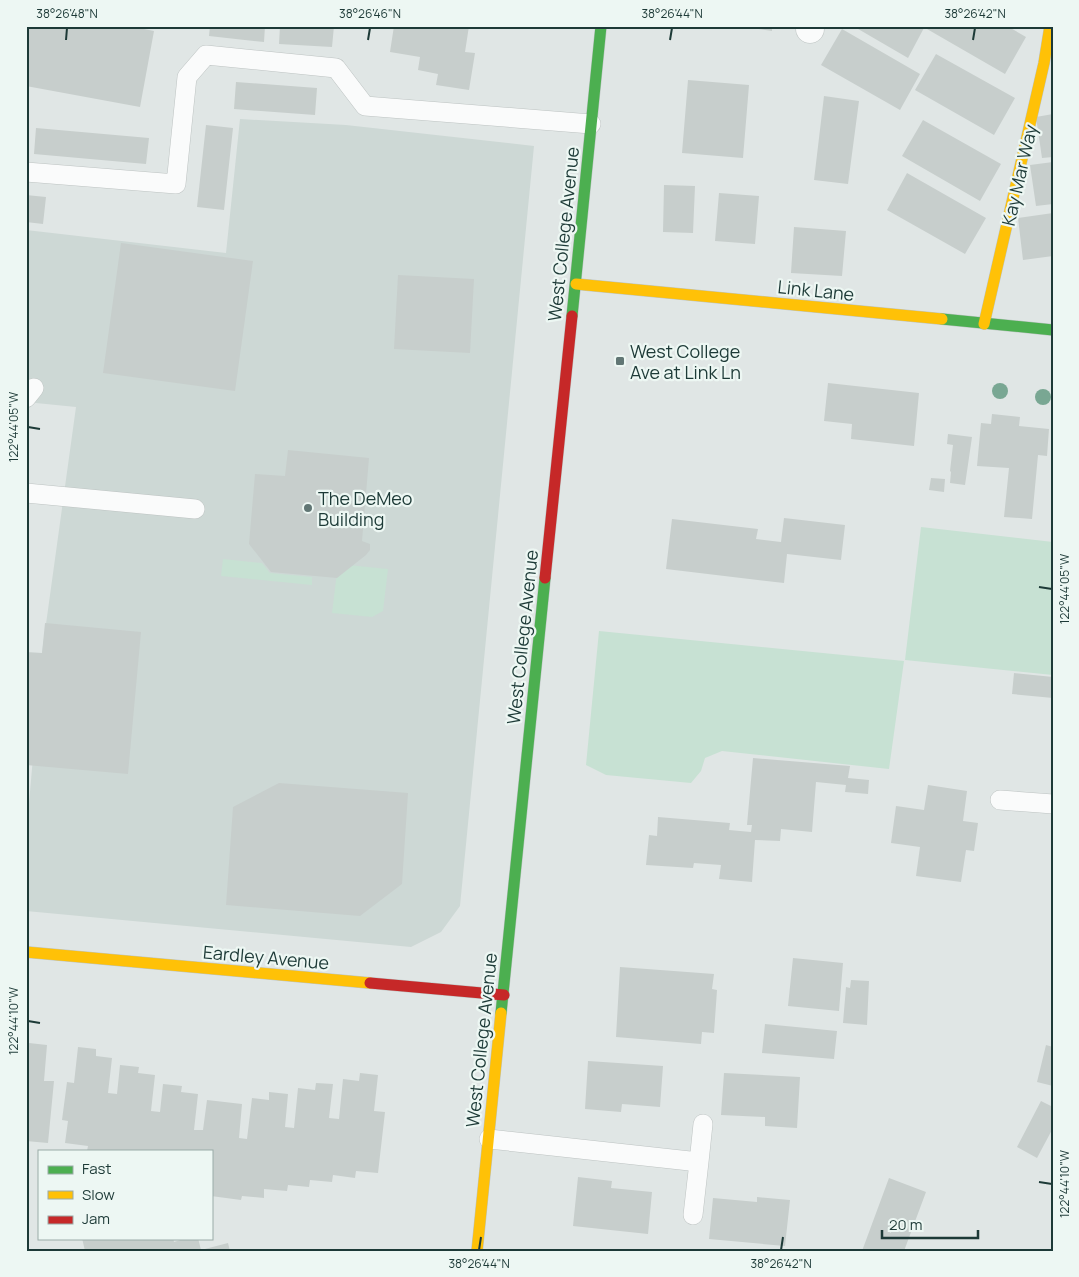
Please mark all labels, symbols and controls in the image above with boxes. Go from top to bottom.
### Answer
text: 38°26'48"N [36,5,98,22]
text: 38°26'46"N [339,5,401,22]
text: 38°26'44"N [641,5,703,22]
text: 38°26'42"N [944,5,1006,22]
street label: Kay Mar Way [996,121,1042,228]
street label: West College Avenue [542,146,584,322]
street label: Link Lane [776,274,856,306]
place label: West College Ave at Link Ln [630,339,741,384]
marker: West College Ave at Link Ln [614,355,626,367]
text: 122°44'05"W [5,391,22,462]
place label: The DeMeo Building [318,486,412,531]
marker: The DeMeo Building [302,502,314,514]
street label: West College Avenue [501,549,543,725]
text: 122°44'05"W [1056,553,1073,624]
street label: Eardley Avenue [202,940,330,974]
street label: West College Avenue [460,952,502,1128]
text: 122°44'10"W [5,986,22,1055]
text: 122°44'10"W [1056,1149,1073,1218]
legend [38,1150,212,1240]
text: Fast [82,1158,111,1179]
text: Slow [82,1184,115,1205]
scale bar [882,1207,978,1239]
text: Jam [82,1208,110,1229]
text: 20 m [889,1214,922,1235]
text: 38°26'44"N [448,1255,510,1272]
text: 38°26'42"N [750,1255,812,1272]

